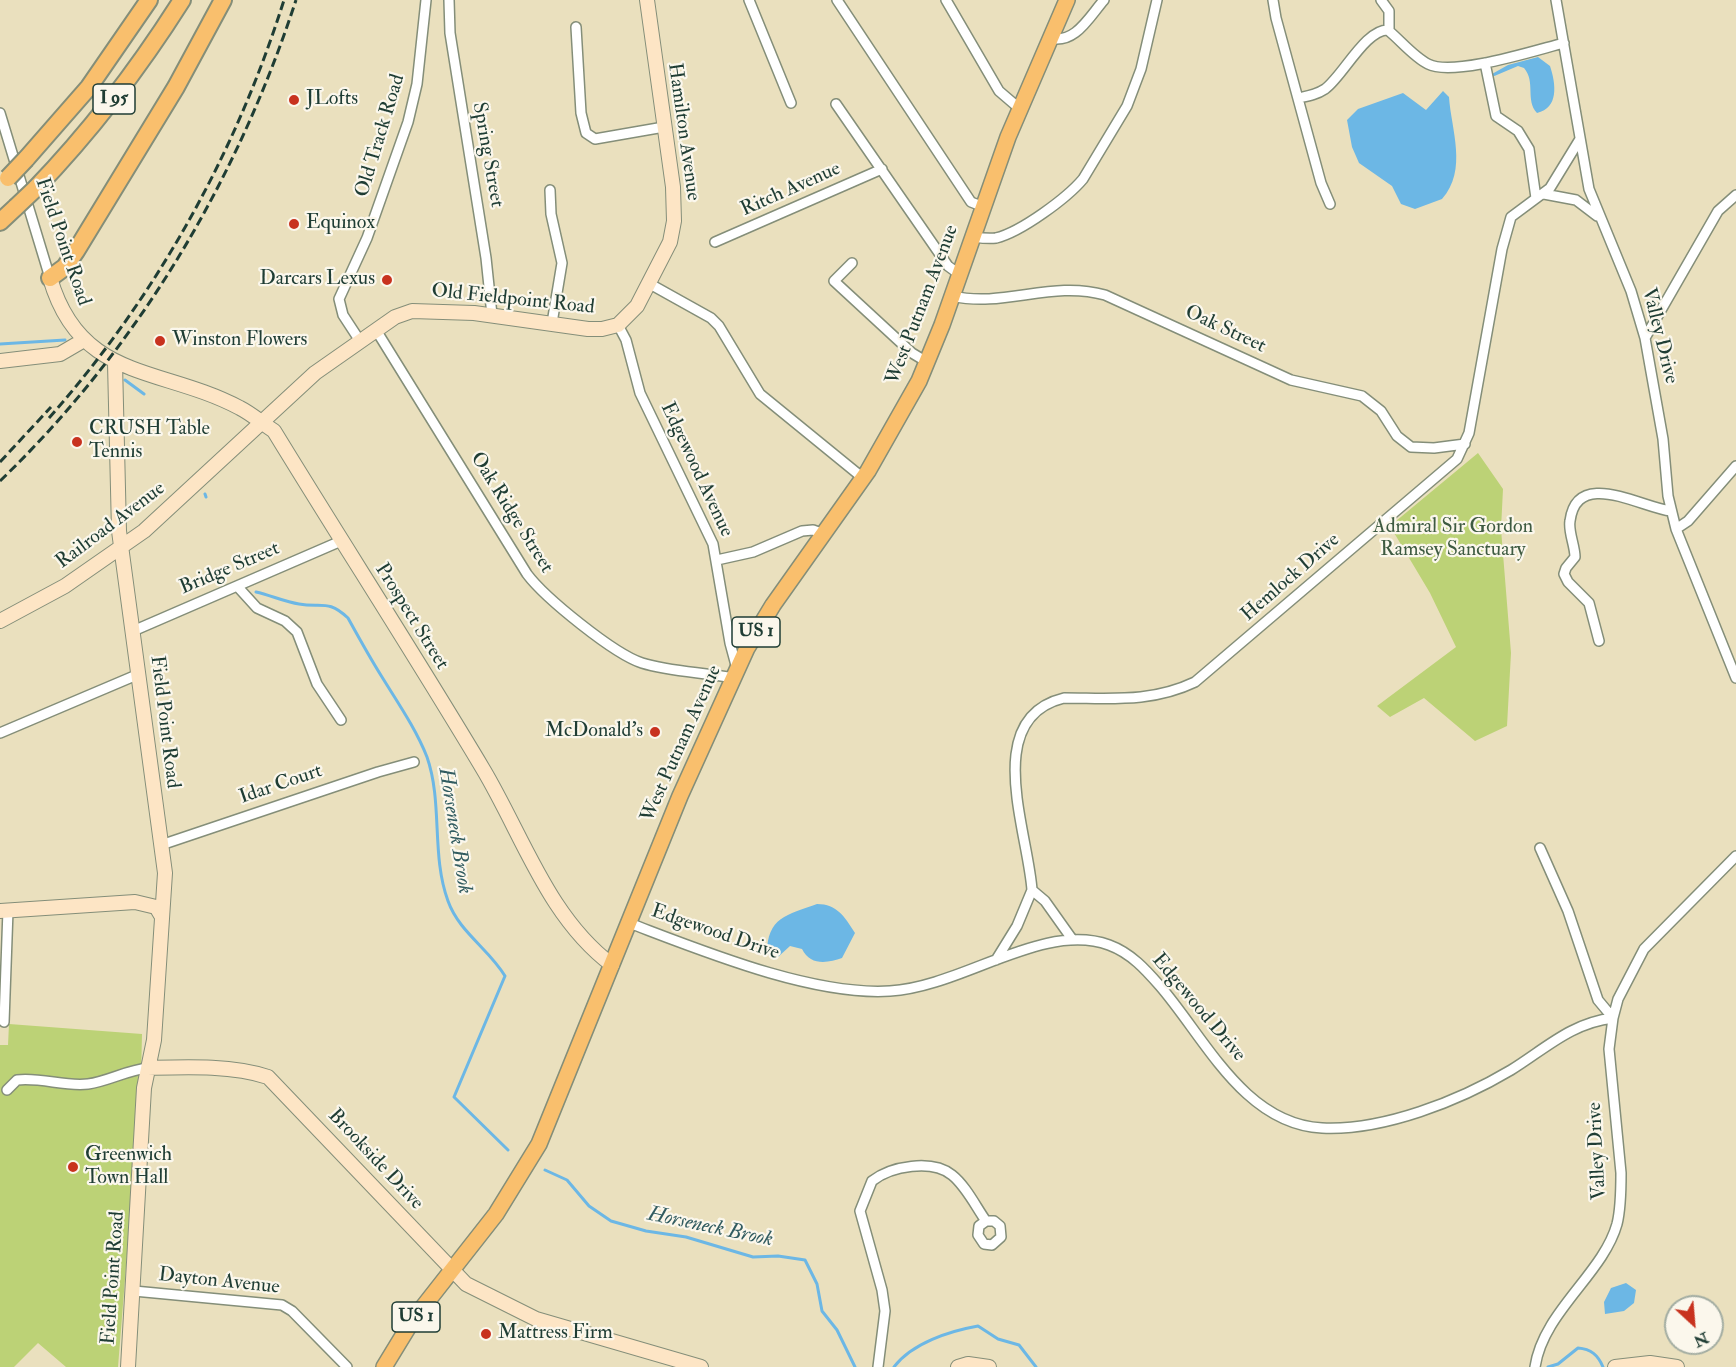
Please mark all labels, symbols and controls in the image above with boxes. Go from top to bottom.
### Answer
street label: Hamilton Avenue [661,62,705,202]
street label: Old Track Road [351,72,411,200]
road number: I 95 [93,84,135,114]
place label: JLofts [306,88,358,112]
marker: JLofts [287,93,301,107]
street label: Spring Street [466,100,508,210]
street label: Ritch Avenue [737,157,845,223]
street label: Field Point Road [29,175,95,309]
place label: Equinox [306,212,375,236]
marker: Equinox [287,217,301,231]
street label: West Putnam Avenue [881,222,965,388]
place label: Darcars Lexus [259,268,375,292]
marker: Darcars Lexus [380,273,394,287]
street label: Old Fieldpoint Road [430,280,596,320]
street label: Valley Drive [1636,286,1682,386]
street label: Oak Street [1181,301,1269,359]
place label: Winston Flowers [172,329,307,353]
marker: Winston Flowers [153,334,167,348]
street label: Edgewood Avenue [654,399,738,541]
place label: CRUSH Table Tennis [89,418,210,465]
marker: CRUSH Table Tennis [70,435,84,449]
street label: Oak Ridge Street [464,448,558,578]
street label: Railroad Avenue [52,477,170,575]
park label: Admiral Sir Gordon Ramsey Sanctuary [1373,516,1533,563]
street label: Hemlock Drive [1237,529,1345,627]
street label: Bridge Street [176,537,284,601]
street label: Prospect Street [369,559,453,675]
road number: US 1 [732,617,780,647]
street label: Field Point Road [144,654,184,790]
street label: West Putnam Avenue [637,662,727,826]
place label: McDonald's [545,720,643,744]
marker: McDonald's [648,725,662,739]
street label: Idar Court [236,760,326,810]
water label: Horseneck Brook [432,766,476,896]
street label: Edgewood Drive [648,900,782,966]
street label: Edgewood Drive [1146,949,1250,1067]
street label: Valley Drive [1583,1101,1613,1201]
street label: Brookside Drive [322,1105,428,1215]
place label: Greenwich Town Hall [85,1144,172,1191]
marker: Greenwich Town Hall [66,1160,80,1174]
water label: Horseneck Brook [645,1202,775,1254]
street label: Field Point Road [97,1210,131,1346]
street label: Dayton Avenue [157,1264,281,1300]
north arrow [1664,1295,1724,1355]
road number: US 1 [392,1302,440,1332]
place label: Mattress Firm [498,1322,613,1346]
marker: Mattress Firm [479,1327,493,1341]
text: N [1690,1327,1712,1352]

